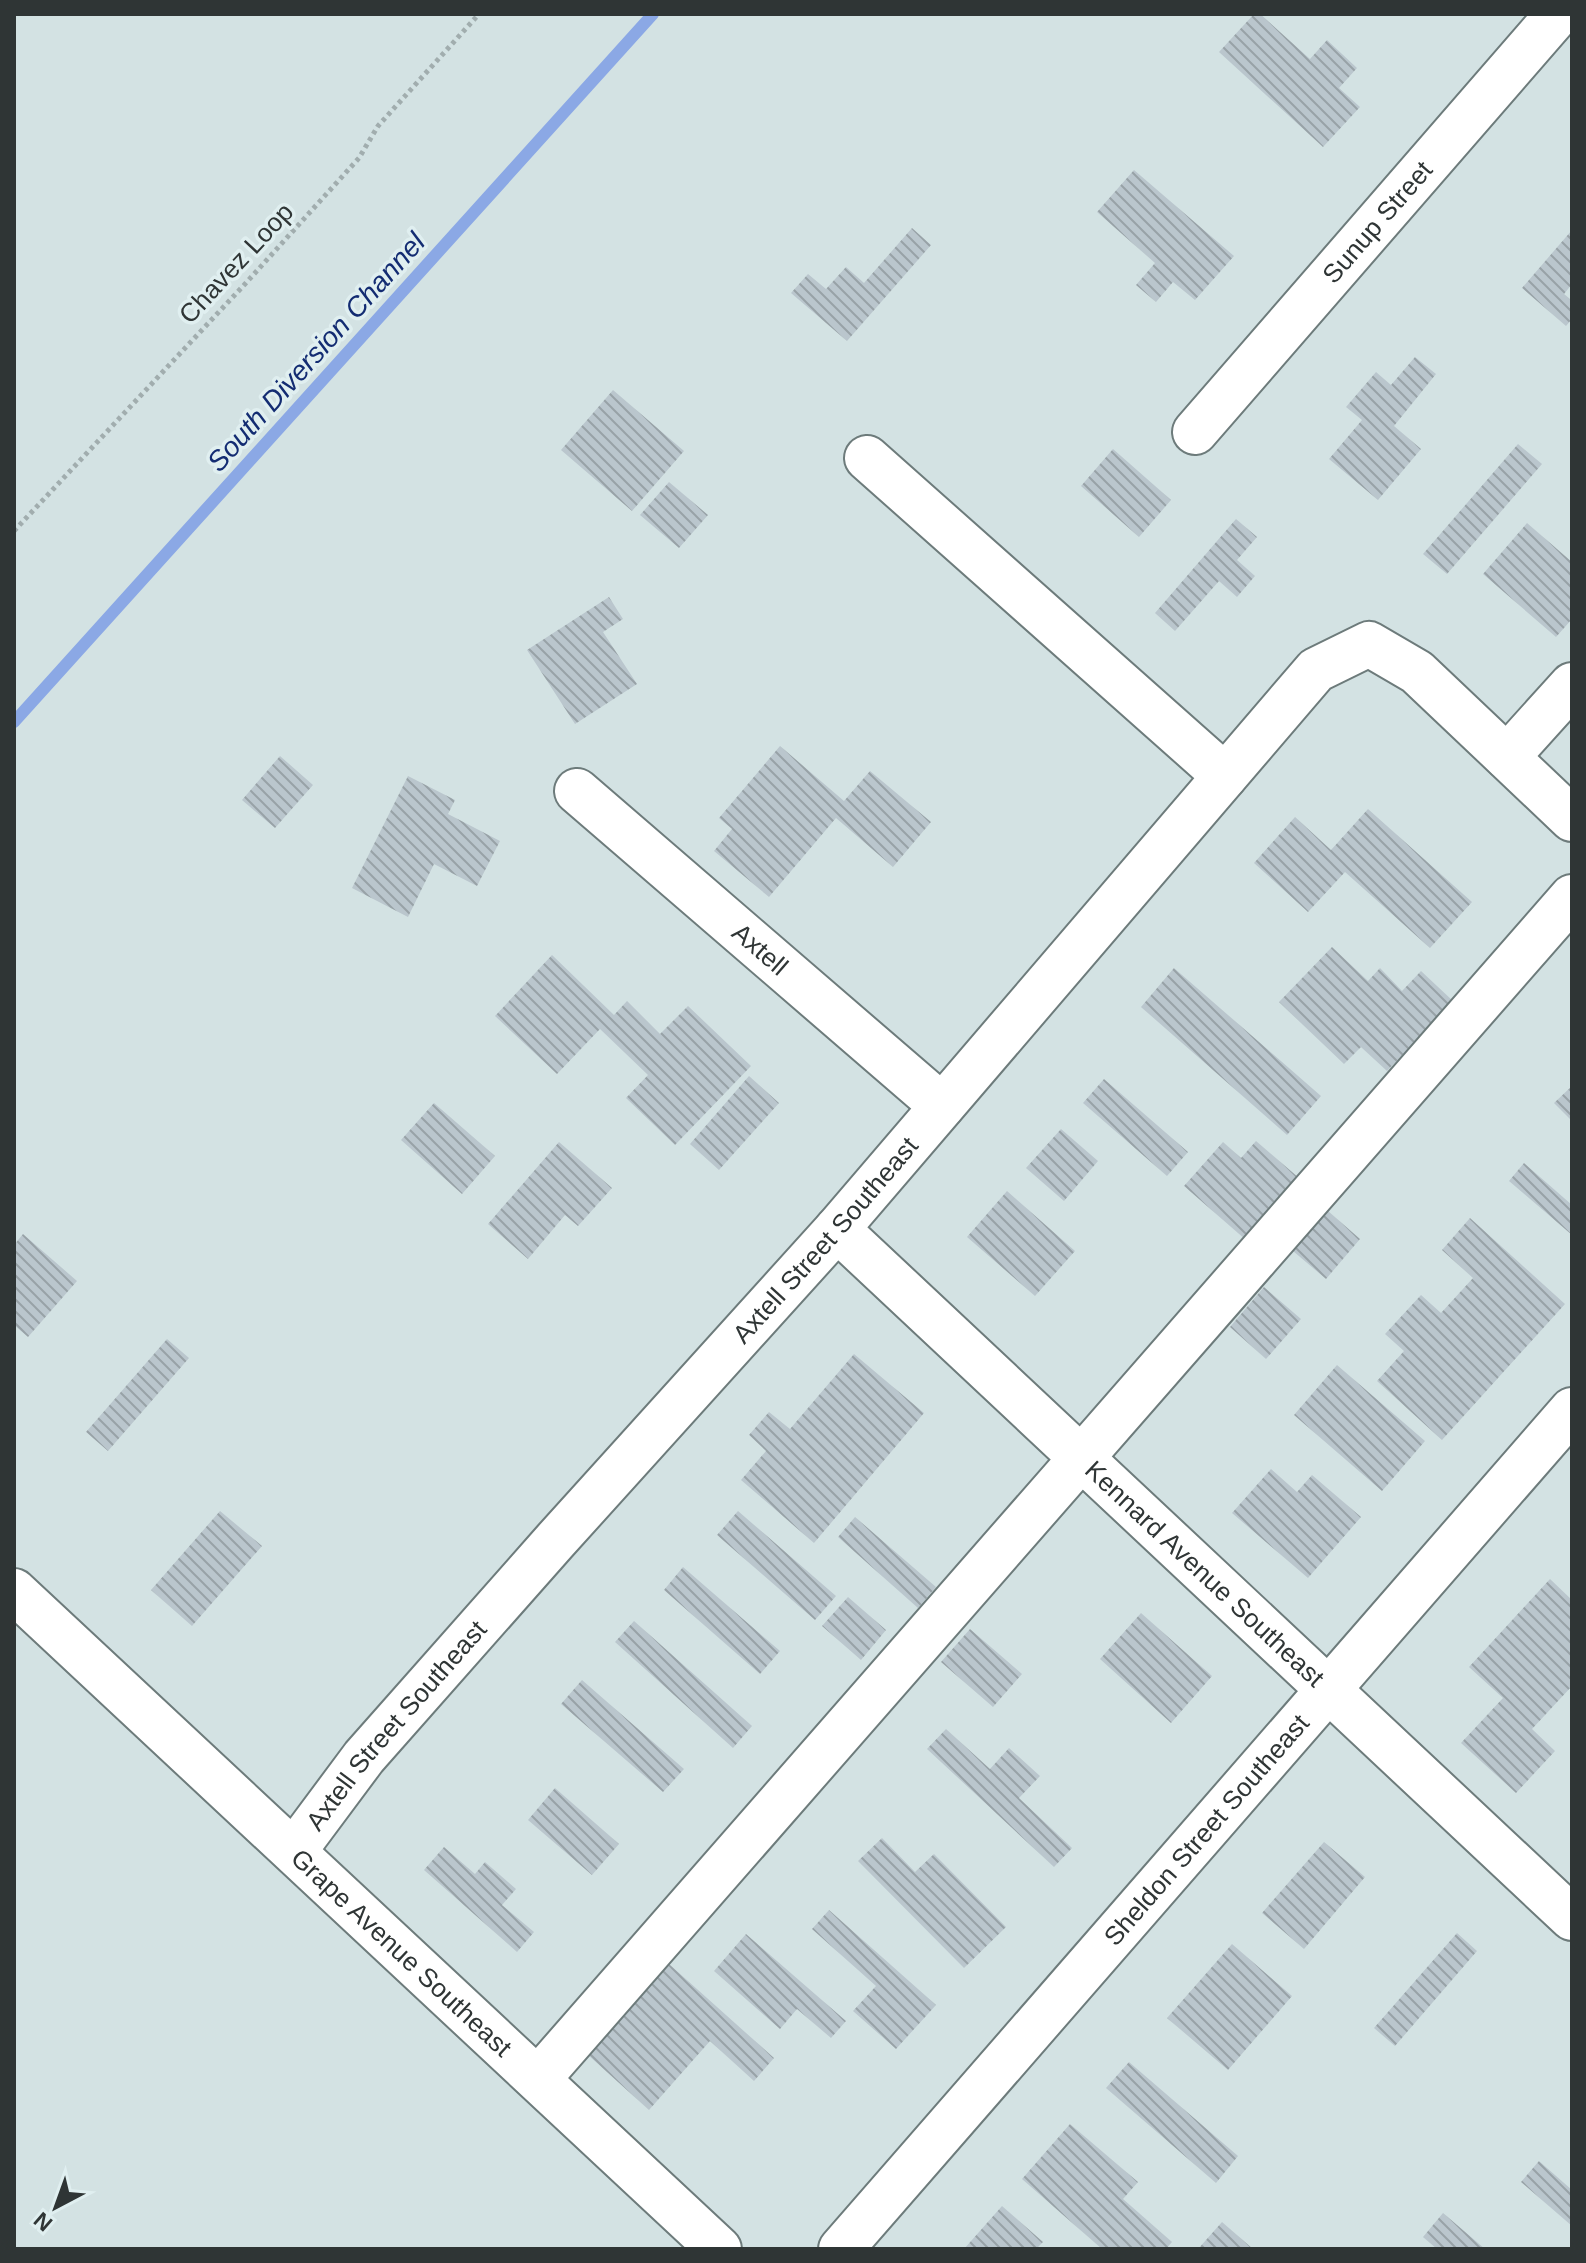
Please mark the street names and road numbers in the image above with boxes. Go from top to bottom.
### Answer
street label: Sunup Street [1316,154,1439,289]
street label: Chavez Loop [173,197,299,329]
street label: Axtell [726,917,794,981]
street label: Axtell Street Southeast [726,1130,925,1349]
street label: Kennard Avenue Southeast [1079,1455,1331,1693]
street label: Axtell Street Southeast [300,1614,493,1836]
street label: Sheldon Street Southeast [1098,1708,1315,1951]
street label: Grape Avenue Southeast [285,1843,518,2063]

